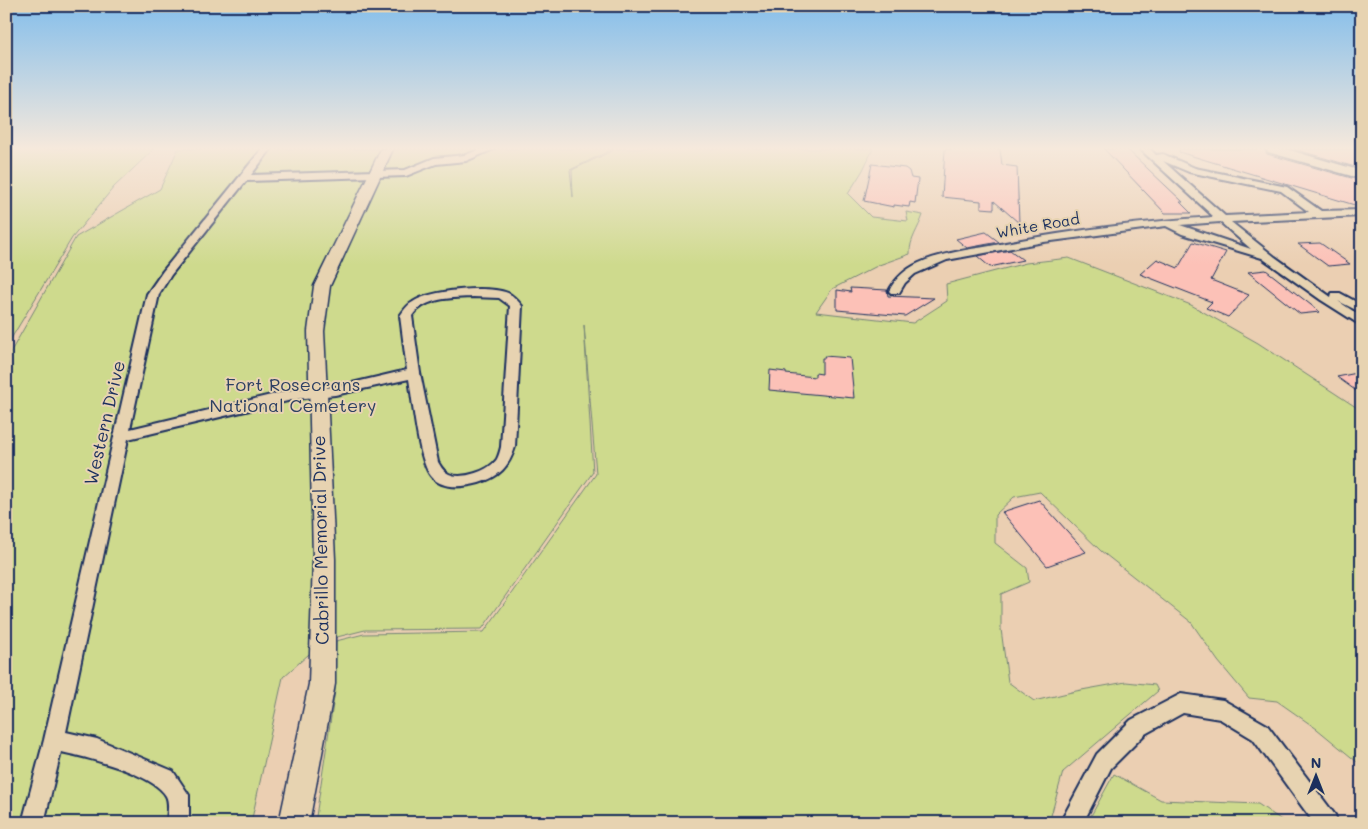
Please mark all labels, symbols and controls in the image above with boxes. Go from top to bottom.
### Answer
street label: White Road [995,208,1081,242]
street label: Western Drive [78,358,130,487]
park label: Fort Rosecrans National Cemetery [209,372,377,417]
street label: Cabrillo Memorial Drive [306,435,334,645]
north arrow [1290,752,1340,802]
text: N [1311,753,1321,772]

